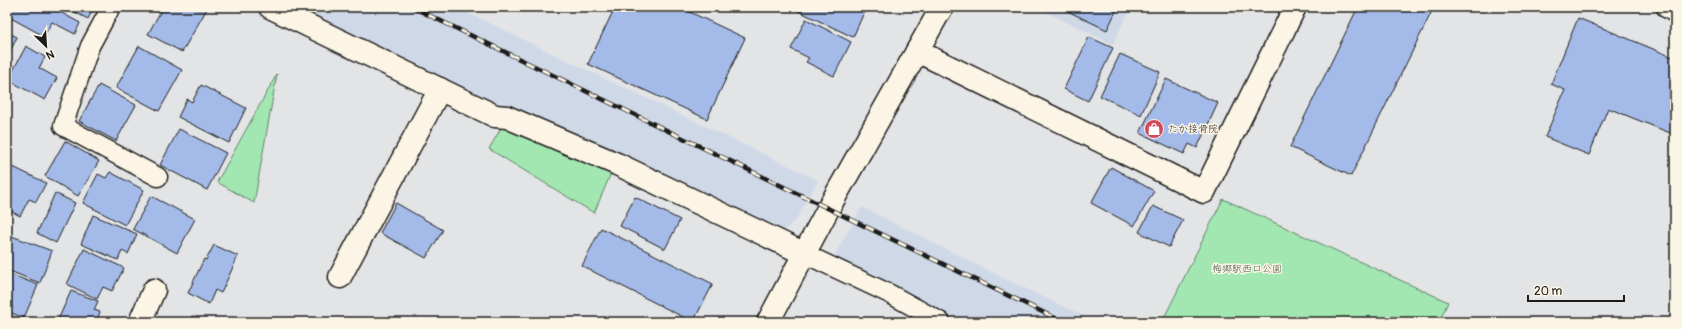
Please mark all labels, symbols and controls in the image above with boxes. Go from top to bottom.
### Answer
north arrow [26,26,66,66]
text: N [43,47,56,62]
shop icon: たか接骨院 [1143,118,1165,140]
place label: たか接骨院 [1168,123,1218,135]
park label: 梅郷駅西口公園 [1212,263,1282,275]
scale bar [1528,277,1624,303]
text: 20 m [1534,284,1563,299]

